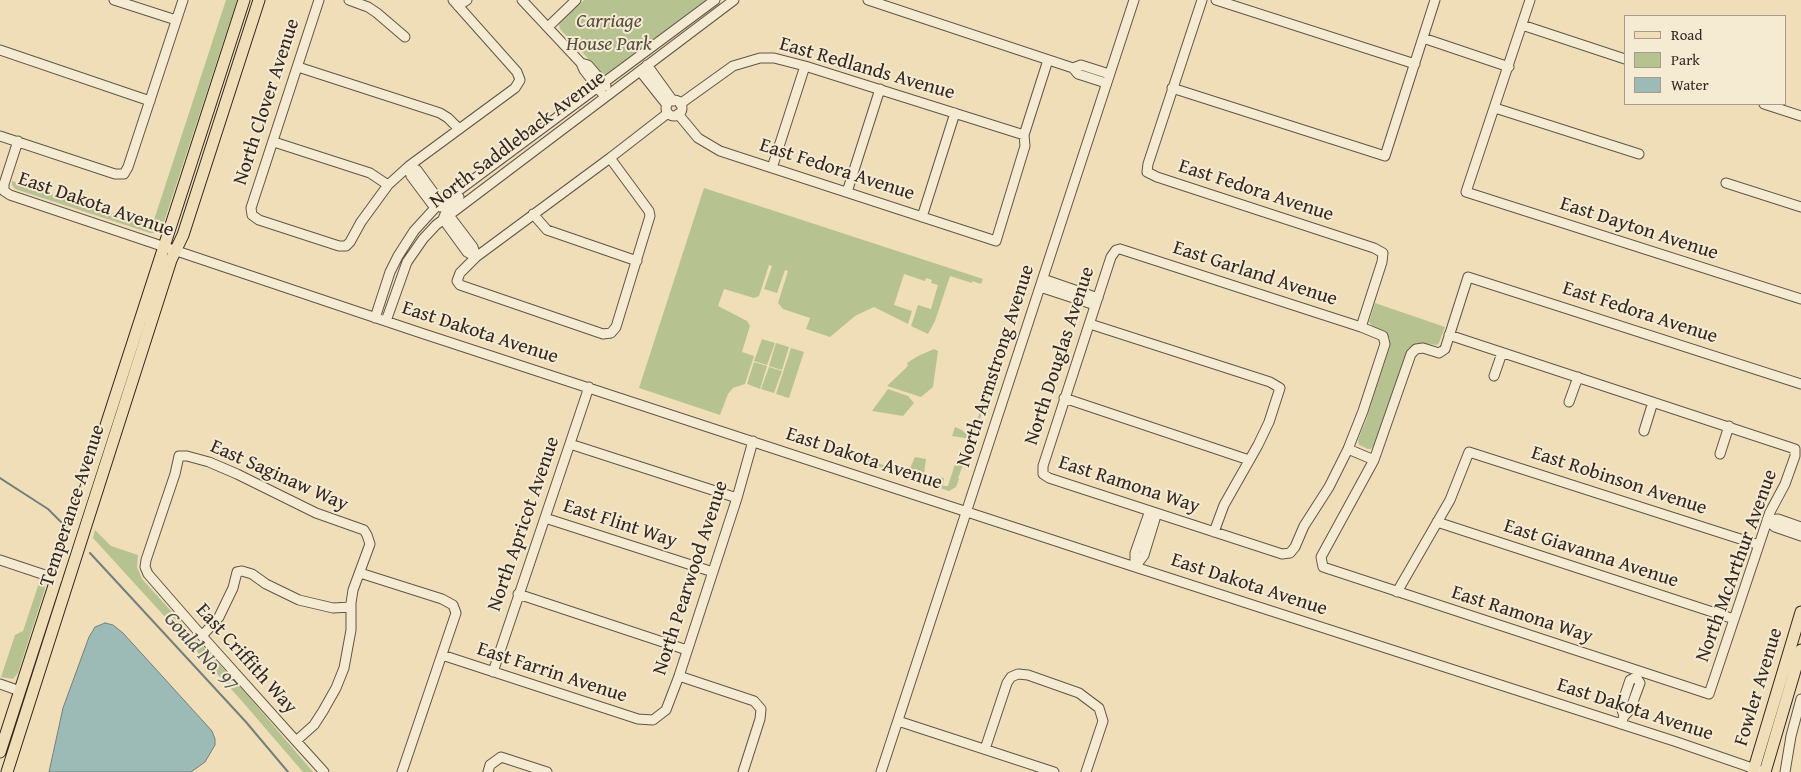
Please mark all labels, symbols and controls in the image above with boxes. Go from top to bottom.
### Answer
park label: Carriage House Park [566,10,652,57]
legend [1624,15,1786,105]
street label: North Clover Avenue [229,16,305,188]
text: Road [1671,24,1702,45]
street label: East Redlands Avenue [777,32,957,106]
text: Park [1671,49,1700,70]
street label: North Saddleback Avenue [425,66,611,214]
text: Water [1671,74,1709,95]
street label: East Fedora Avenue [756,134,918,206]
street label: East Fedora Avenue [1175,155,1337,227]
street label: East Dakota Avenue [15,167,177,243]
street label: East Dayton Avenue [1557,192,1721,266]
street label: East Garland Avenue [1170,236,1340,312]
street label: North Armstrong Avenue [952,262,1040,470]
street label: North Douglas Avenue [1020,264,1100,448]
street label: East Fedora Avenue [1559,277,1721,349]
street label: East Dakota Avenue [399,296,561,370]
street label: Temperance Avenue [35,422,111,590]
street label: East Dakota Avenue [783,422,945,496]
street label: North Apricot Avenue [483,434,565,614]
street label: East Saginaw Way [206,435,352,517]
street label: East Robinson Avenue [1528,441,1710,521]
street label: East Ramona Way [1055,451,1203,519]
street label: North McArthur Avenue [1691,466,1783,666]
street label: North Pearwood Avenue [648,478,734,678]
street label: East Flint Way [560,494,680,554]
street label: East Giavanna Avenue [1501,514,1681,594]
street label: East Dakota Avenue [1168,548,1330,622]
street label: East Ramona Way [1448,581,1596,649]
street label: East Criffith Way [190,599,302,719]
water label: Gould No. 97 [158,607,242,697]
street label: Fowler Avenue [1730,625,1788,749]
street label: East Farrin Avenue [474,637,630,709]
street label: East Dakota Avenue [1554,673,1716,747]

